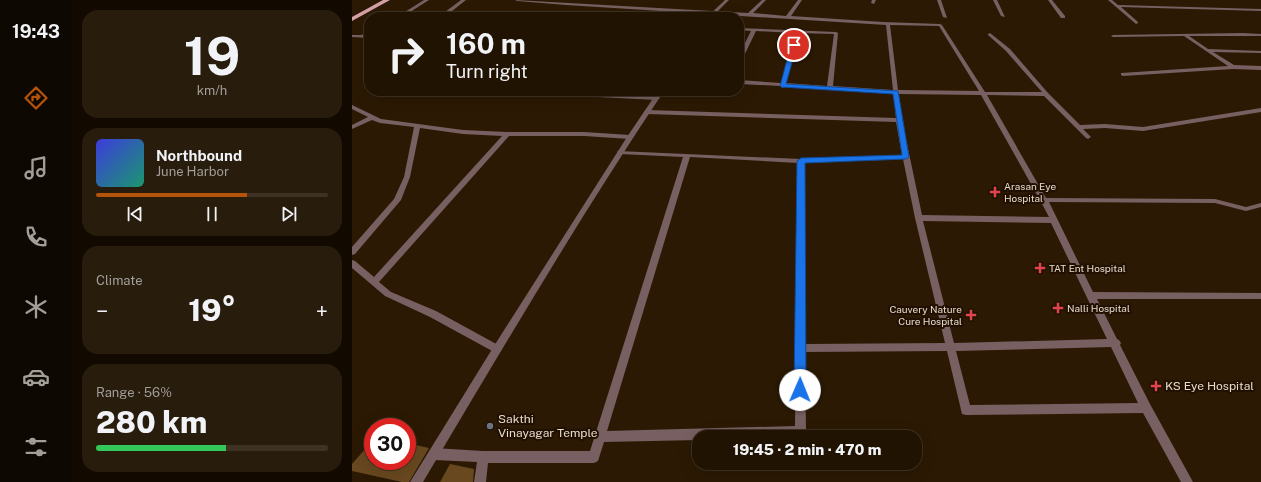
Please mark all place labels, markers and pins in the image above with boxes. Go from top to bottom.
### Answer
pin [777,28,811,62]
place label: Arasan Eye Hospital [1004,180,1056,204]
marker: Arasan Eye Hospital [989,186,1001,198]
marker: TAT Ent Hospital [1034,262,1046,274]
place label: TAT Ent Hospital [1049,262,1126,274]
marker: Nalli Hospital [1052,302,1064,314]
place label: Nalli Hospital [1067,302,1130,314]
place label: Cauvery Nature Cure Hospital [889,303,962,327]
marker: Cauvery Nature Cure Hospital [965,309,977,321]
place label: KS Eye Hospital [1165,379,1254,393]
marker: KS Eye Hospital [1150,380,1162,392]
place label: Sakthi Vinayagar Temple [498,412,598,440]
marker: Sakthi Vinayagar Temple [485,421,495,431]

